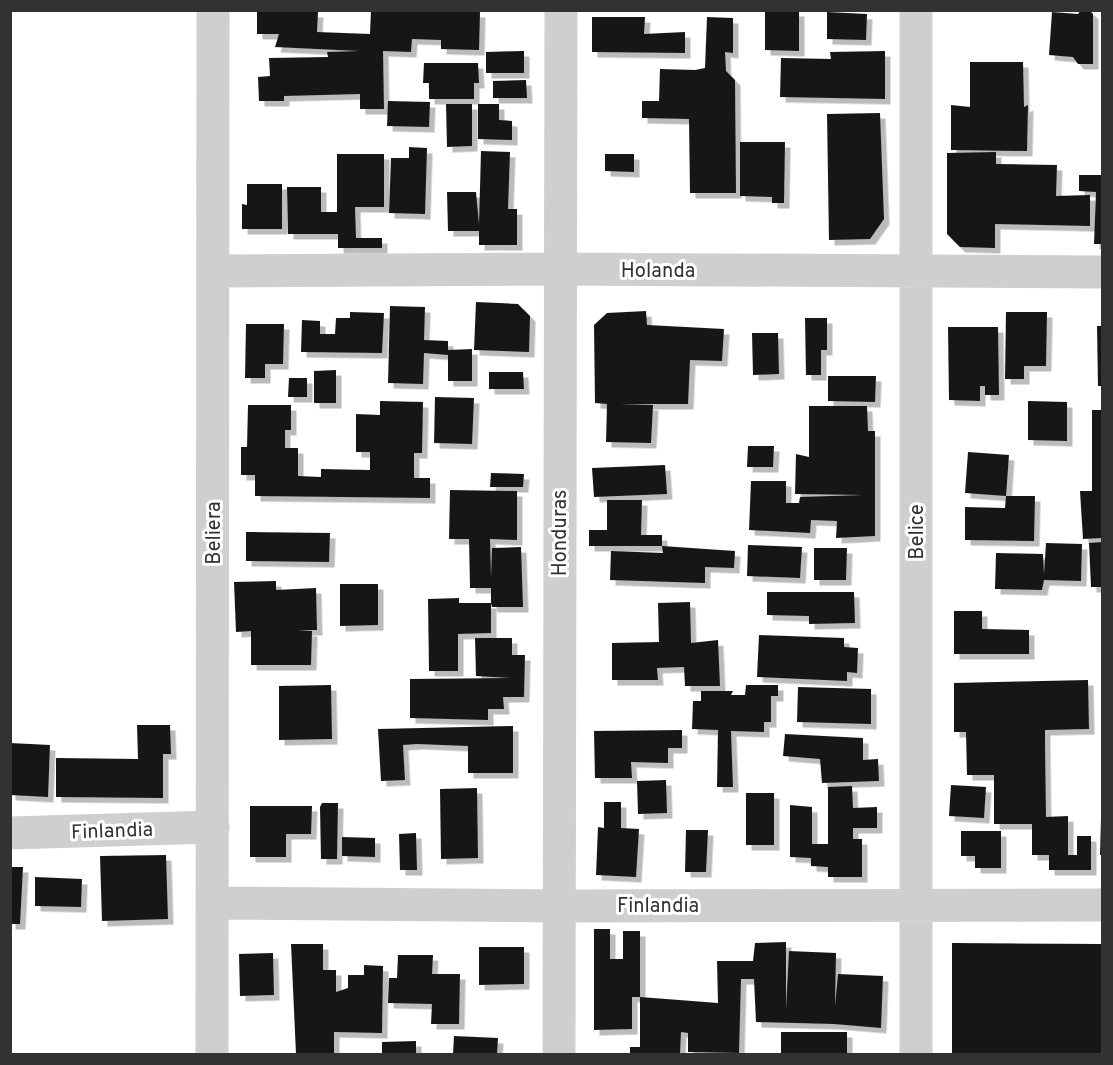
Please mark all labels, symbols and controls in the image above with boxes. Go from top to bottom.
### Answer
street label: Holanda [621,259,695,285]
street label: Honduras [548,490,574,576]
street label: Beliera [202,501,228,565]
street label: Belice [905,504,931,560]
street label: Finlandia [71,818,153,846]
street label: Finlandia [617,894,699,920]

